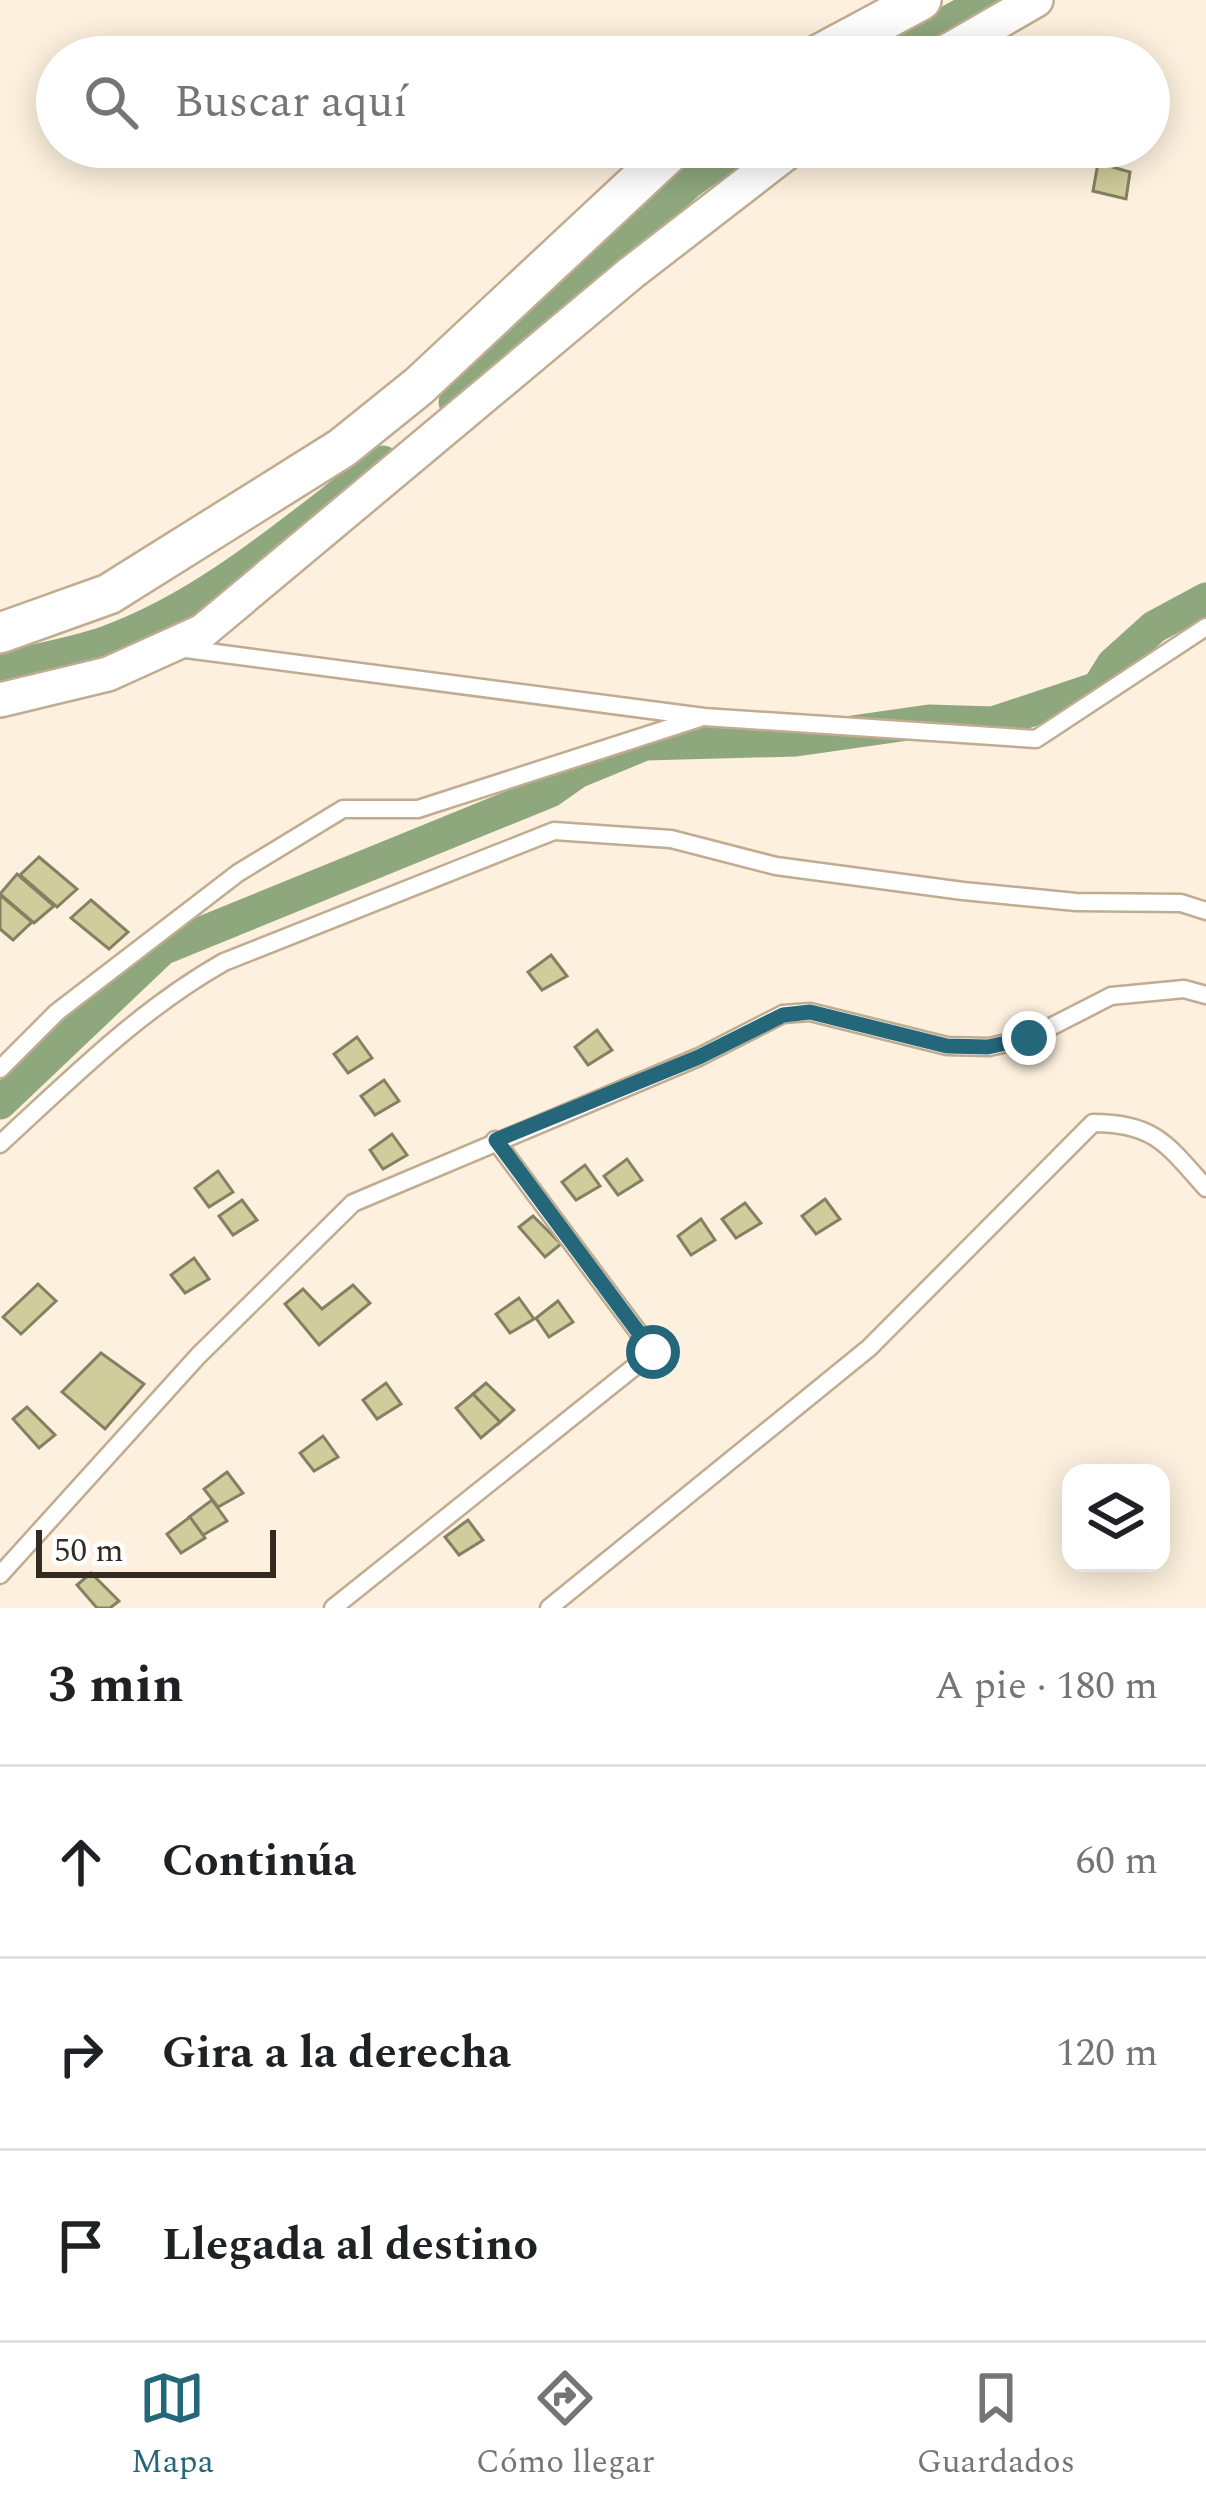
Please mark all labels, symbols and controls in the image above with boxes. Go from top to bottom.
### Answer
search box [36,36,1170,168]
text: Buscar aquí [174,68,407,137]
icon: search [78,69,144,135]
route end [1002,1011,1056,1065]
route start [626,1325,680,1379]
map controls [1062,1464,1170,1572]
button: layers [1062,1464,1170,1572]
scale bar [36,1524,276,1577]
text: 50 m [54,1526,124,1576]
text: 3 min [48,1647,184,1725]
text: A pie · 180 m [935,1657,1158,1716]
text: Continúa [162,1827,356,1896]
icon: ahead [48,1829,114,1895]
text: 60 m [1076,1832,1158,1891]
text: Gira a la derecha [162,2019,511,2088]
icon: right [48,2021,114,2087]
text: 120 m [1056,2024,1158,2083]
text: Llegada al destino [162,2211,538,2280]
icon: arrive [48,2213,114,2279]
tab: Mapa [131,2365,214,2487]
tab: Cómo llegar [476,2365,655,2487]
tab: Guardados [917,2365,1075,2487]

